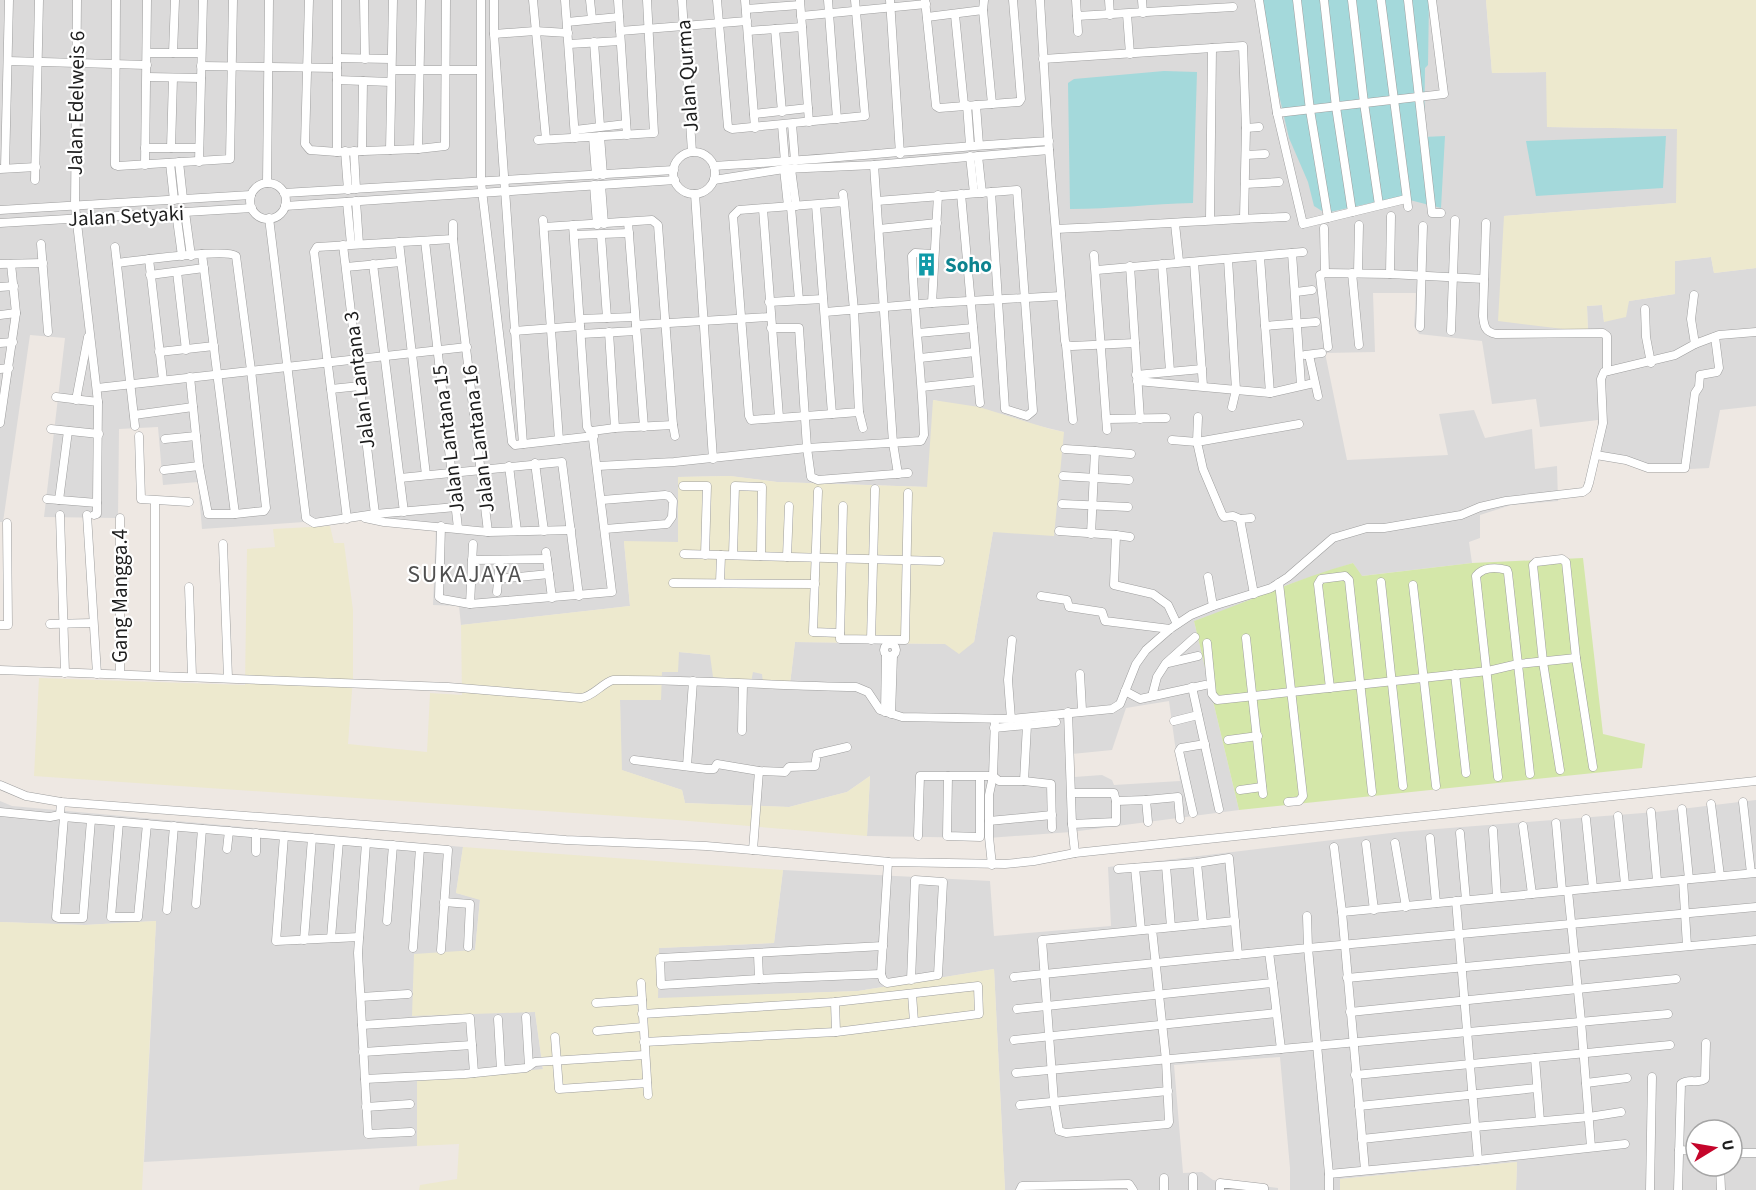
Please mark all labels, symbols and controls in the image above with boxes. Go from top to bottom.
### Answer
street label: Jalan Qurma [668,19,706,133]
street label: Jalan Edelweis 6 [60,30,92,176]
street label: Jalan Setyaki [67,198,185,234]
place label: Soho [945,250,992,280]
building icon: Soho [914,252,940,278]
street label: Jalan Lantana 3 [336,309,382,451]
street label: Jalan Lantana 15 [424,363,472,515]
street label: Jalan Lantana 16 [454,363,502,515]
street label: Gang Mangga.4 [105,529,135,663]
district label: SUKAJAYA [407,557,523,592]
north arrow [1684,1118,1744,1178]
text: U [1716,1138,1740,1153]

